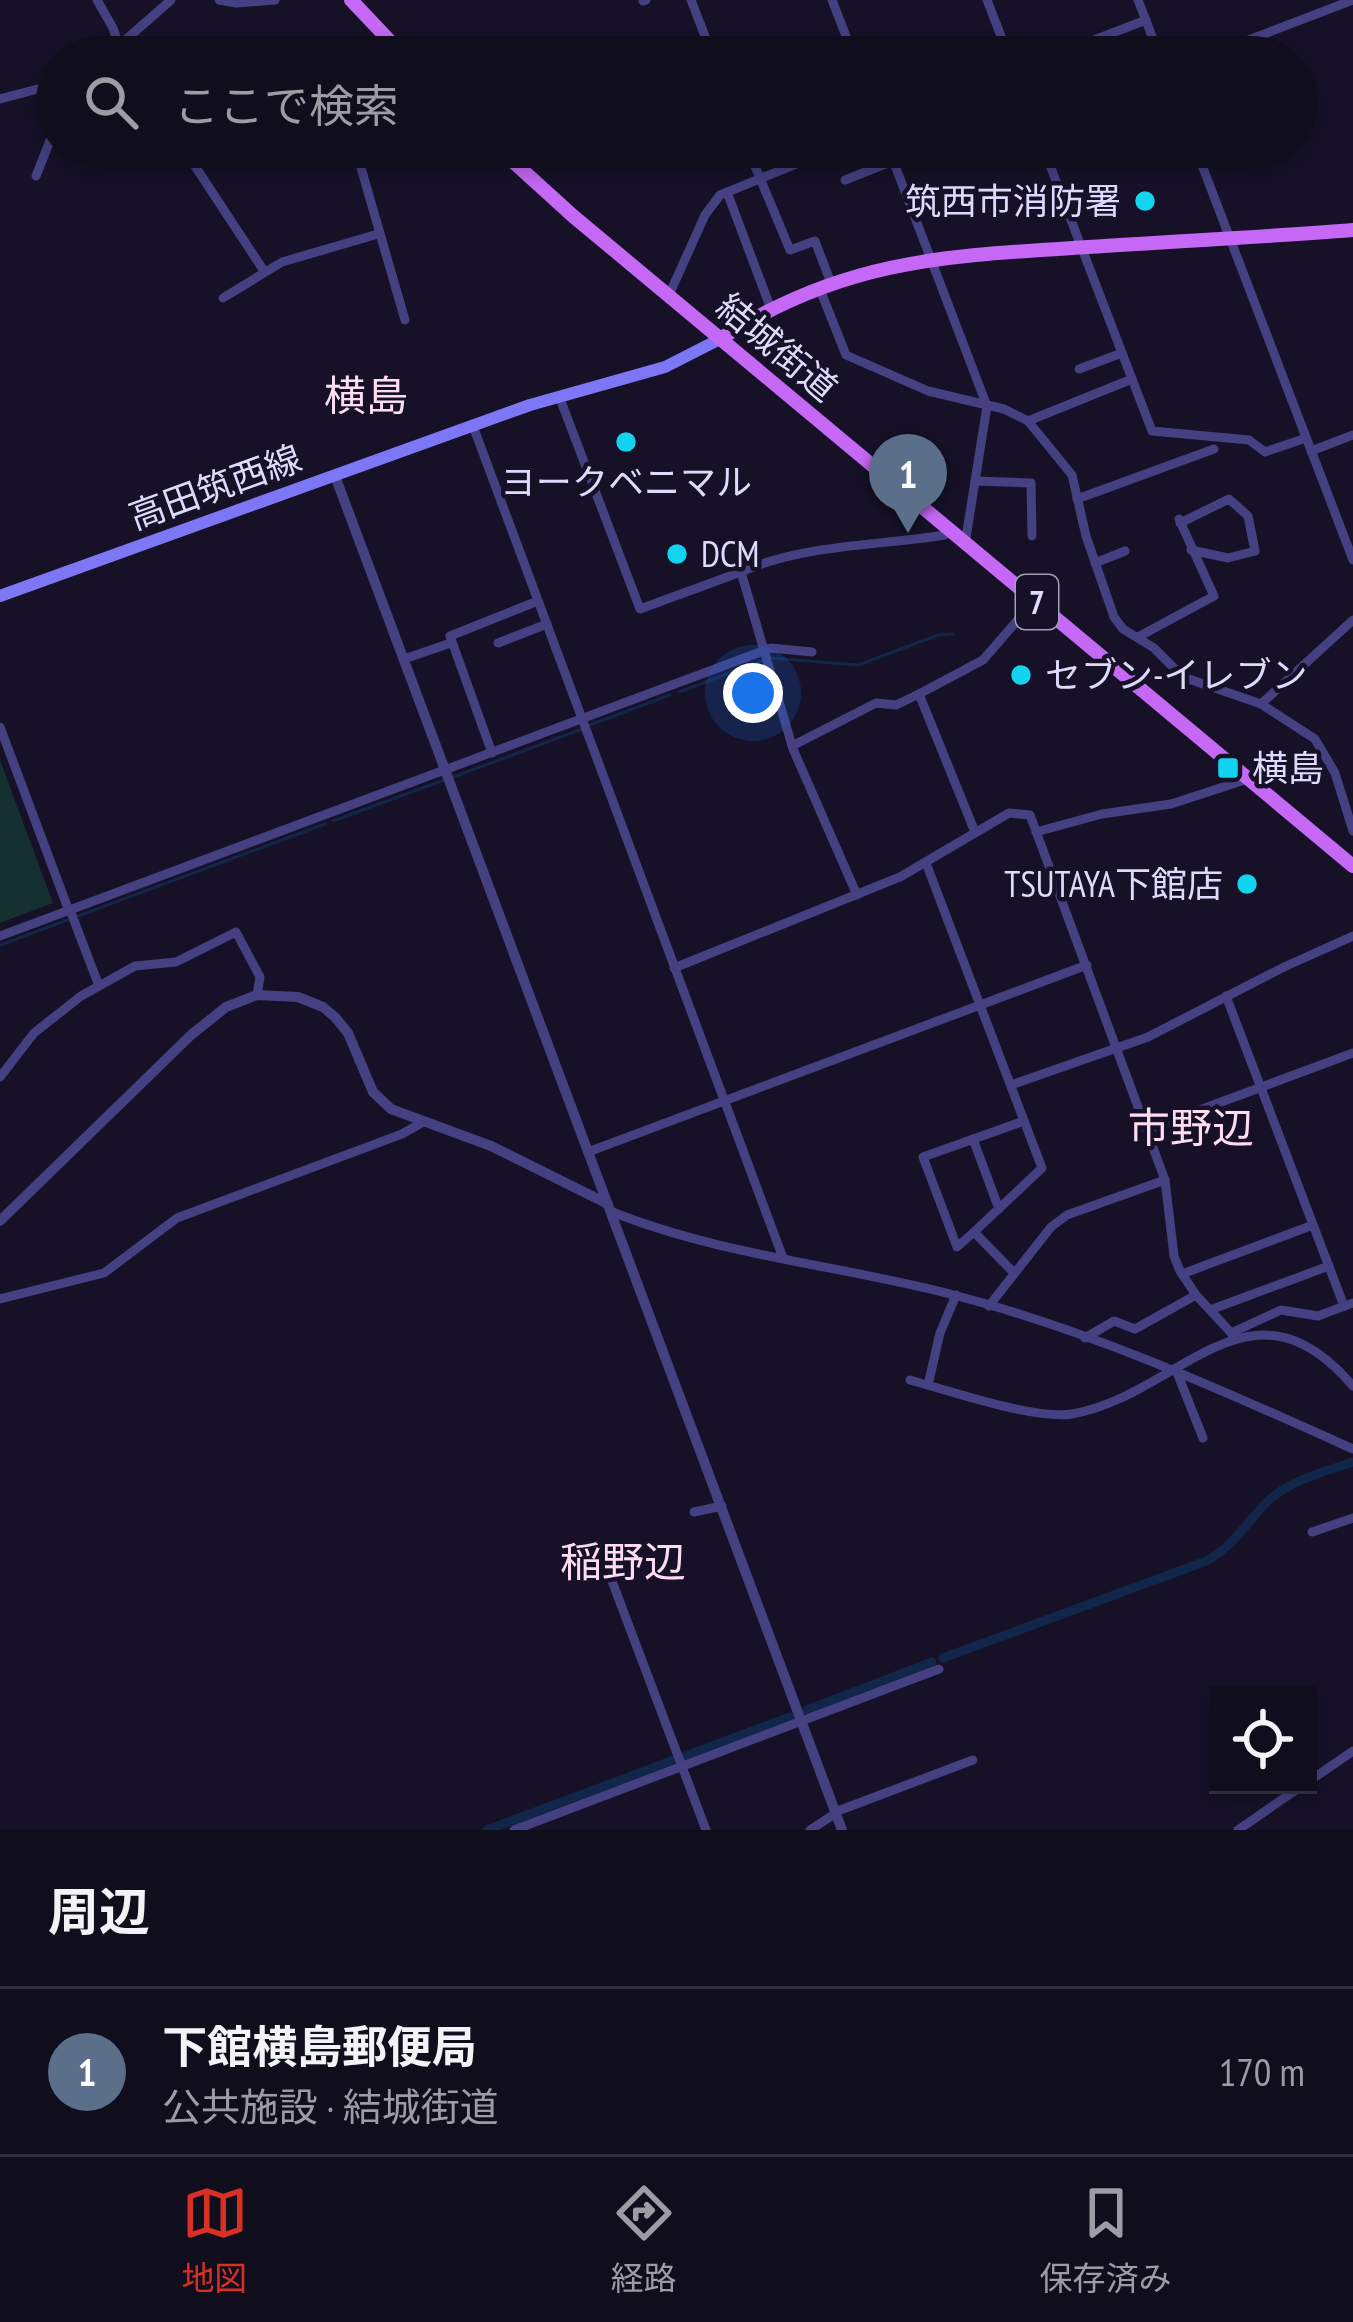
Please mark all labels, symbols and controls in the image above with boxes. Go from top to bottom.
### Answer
search box [36,36,1317,168]
icon: search [78,69,144,135]
text: ここで検索 [174,76,399,134]
place label: 筑西市消防署 [905,177,1121,224]
marker: 筑西市消防署 [1132,188,1158,214]
street label: 結城街道 [707,282,848,411]
district label: 横島 [324,368,408,423]
marker: ヨークベニマル [613,429,639,455]
street label: 高田筑西線 [122,434,307,539]
pin: 1 [869,434,947,533]
place label: ヨークベニマル [500,458,752,505]
place label: DCM [701,530,759,577]
marker: DCM [664,541,690,567]
road number: 7 [1016,575,1058,629]
place label: セブン-イレブン [1045,651,1307,698]
marker: セブン-イレブン [1008,662,1034,688]
your location [723,663,783,723]
place label: 横島 [1252,744,1324,791]
marker: 横島 [1215,755,1241,781]
place label: TSUTAYA下館店 [1004,860,1223,907]
marker: TSUTAYA下館店 [1234,871,1260,897]
district label: 市野辺 [1128,1100,1254,1155]
district label: 稲野辺 [560,1534,686,1589]
map controls [1209,1686,1317,1794]
button: locate [1209,1686,1317,1794]
text: 周辺 [48,1878,150,1944]
text: 下館横島郵便局 [162,2017,477,2075]
text: 1 [78,2046,96,2097]
text: 170 m [1219,2046,1305,2097]
text: 公共施設 · 結城街道 [162,2081,499,2132]
tab: 地図 [182,2180,248,2300]
tab: 経路 [611,2180,677,2300]
tab: 保存済み [1040,2180,1172,2300]

